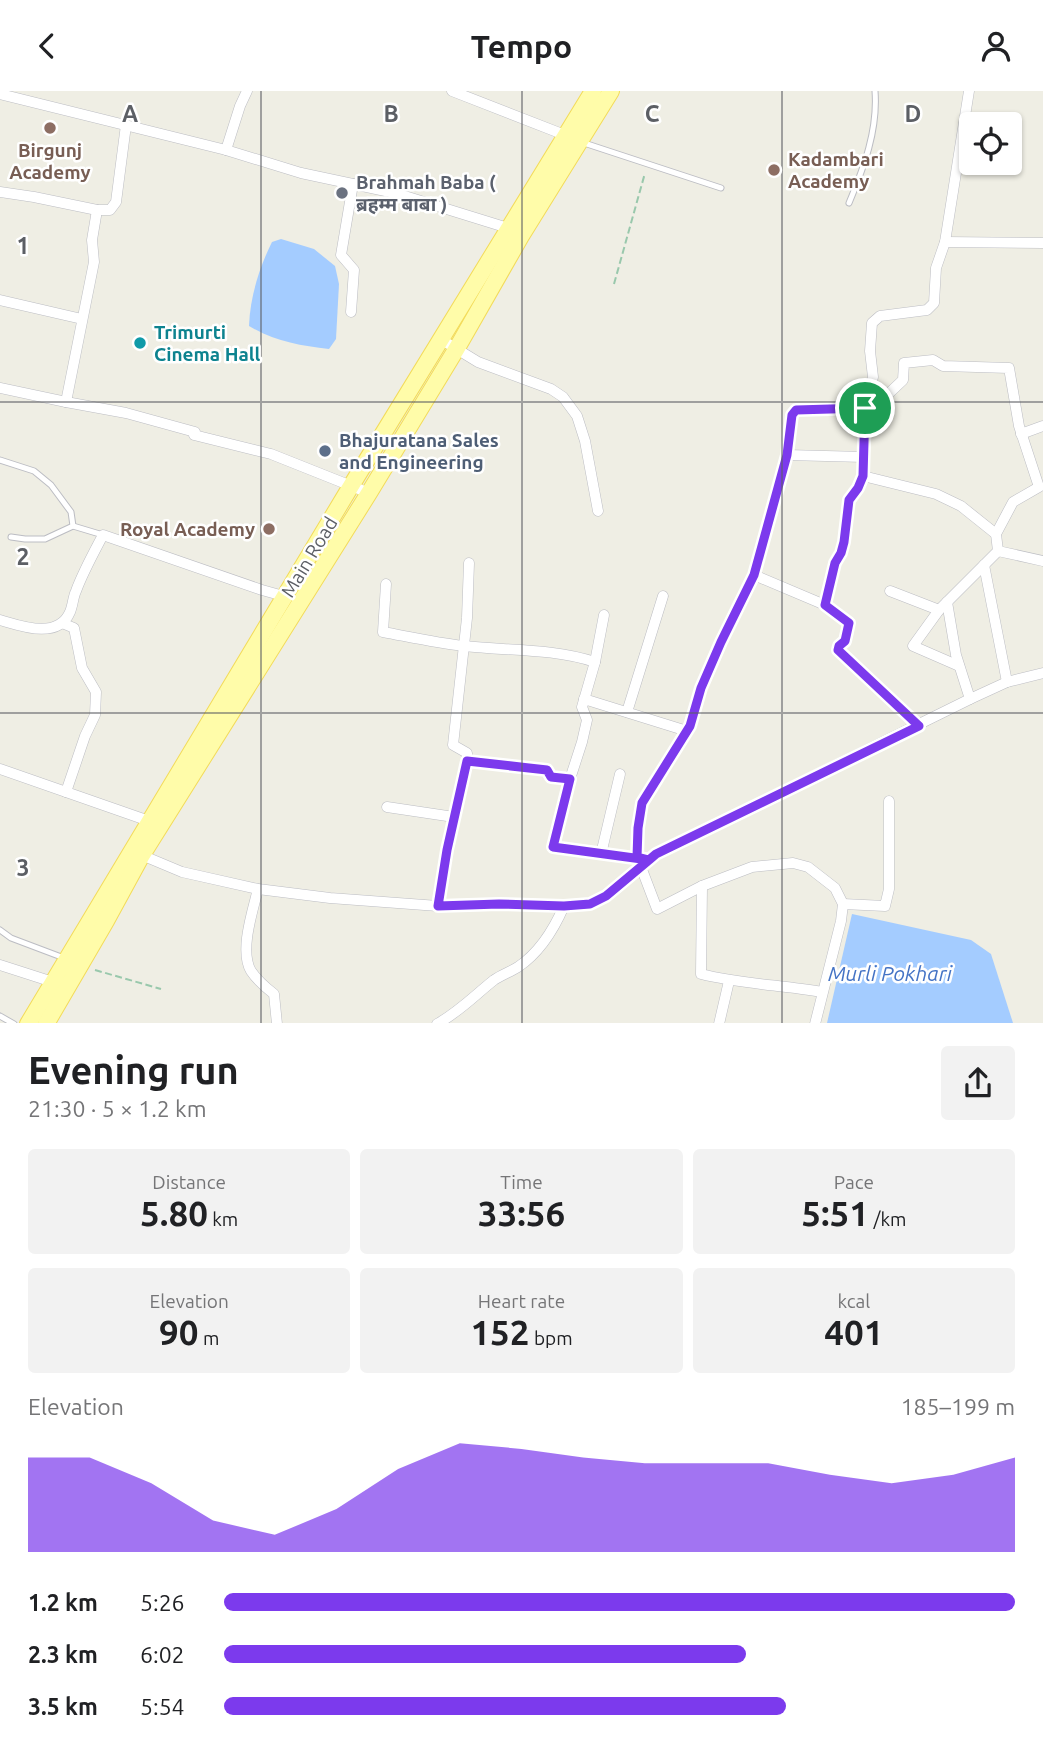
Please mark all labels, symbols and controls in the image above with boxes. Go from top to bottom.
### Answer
icon: back [28,27,66,65]
icon: person [977,27,1015,65]
text: Tempo [471,28,572,64]
text: A [122,101,138,126]
text: B [383,101,399,126]
text: C [645,101,660,126]
text: D [905,101,921,126]
map controls [959,112,1022,175]
button: locate [959,112,1022,175]
marker: Birgunj Academy [42,120,58,136]
place label: Birgunj Academy [9,139,91,183]
place label: Kadambari Academy [788,148,884,192]
marker: Kadambari Academy [766,162,782,178]
place label: Brahmah Baba ( ब्रहम्म बाबा ) [356,171,496,215]
marker: Brahmah Baba ( ब्रहम्म बाबा ) [334,185,350,201]
text: 1 [17,233,29,258]
place label: Trimurti Cinema Hall [154,321,261,365]
marker: Trimurti Cinema Hall [132,335,148,351]
pin [835,378,895,438]
icon: arrive [846,389,884,427]
place label: Bhajuratana Sales and Engineering [339,429,499,473]
marker: Bhajuratana Sales and Engineering [317,443,333,459]
street label: Main Road [276,513,342,601]
place label: Royal Academy [120,518,255,540]
marker: Royal Academy [261,521,277,537]
text: 2 [17,544,29,569]
text: 3 [17,855,29,880]
water label: Murli Pokhari [828,961,953,985]
button: share [941,1046,1015,1120]
text: Evening run [28,1049,239,1091]
text: 21:30 · 5 × 1.2 km [28,1096,207,1121]
text: Distance [152,1171,226,1193]
text: Time [500,1171,543,1193]
text: Pace [834,1171,874,1193]
text: 5.80 [140,1193,208,1233]
text: 33:56 [478,1193,565,1233]
text: 5:51 [801,1193,869,1233]
text: km [208,1208,238,1230]
text: /km [869,1208,906,1230]
text: Elevation [150,1290,229,1312]
text: Heart rate [478,1290,565,1312]
text: kcal [837,1290,870,1312]
text: 90 [159,1312,199,1352]
text: 152 [470,1312,530,1352]
text: 401 [824,1312,883,1352]
text: m [199,1327,219,1349]
text: bpm [530,1327,573,1349]
text: Elevation [28,1394,124,1419]
text: 185–199 m [901,1394,1015,1419]
text: 1.2 km [28,1590,98,1615]
text: 5:26 [140,1590,185,1615]
text: 2.3 km [28,1642,98,1667]
text: 6:02 [140,1642,185,1667]
text: 3.5 km [28,1694,98,1719]
text: 5:54 [140,1694,185,1719]

